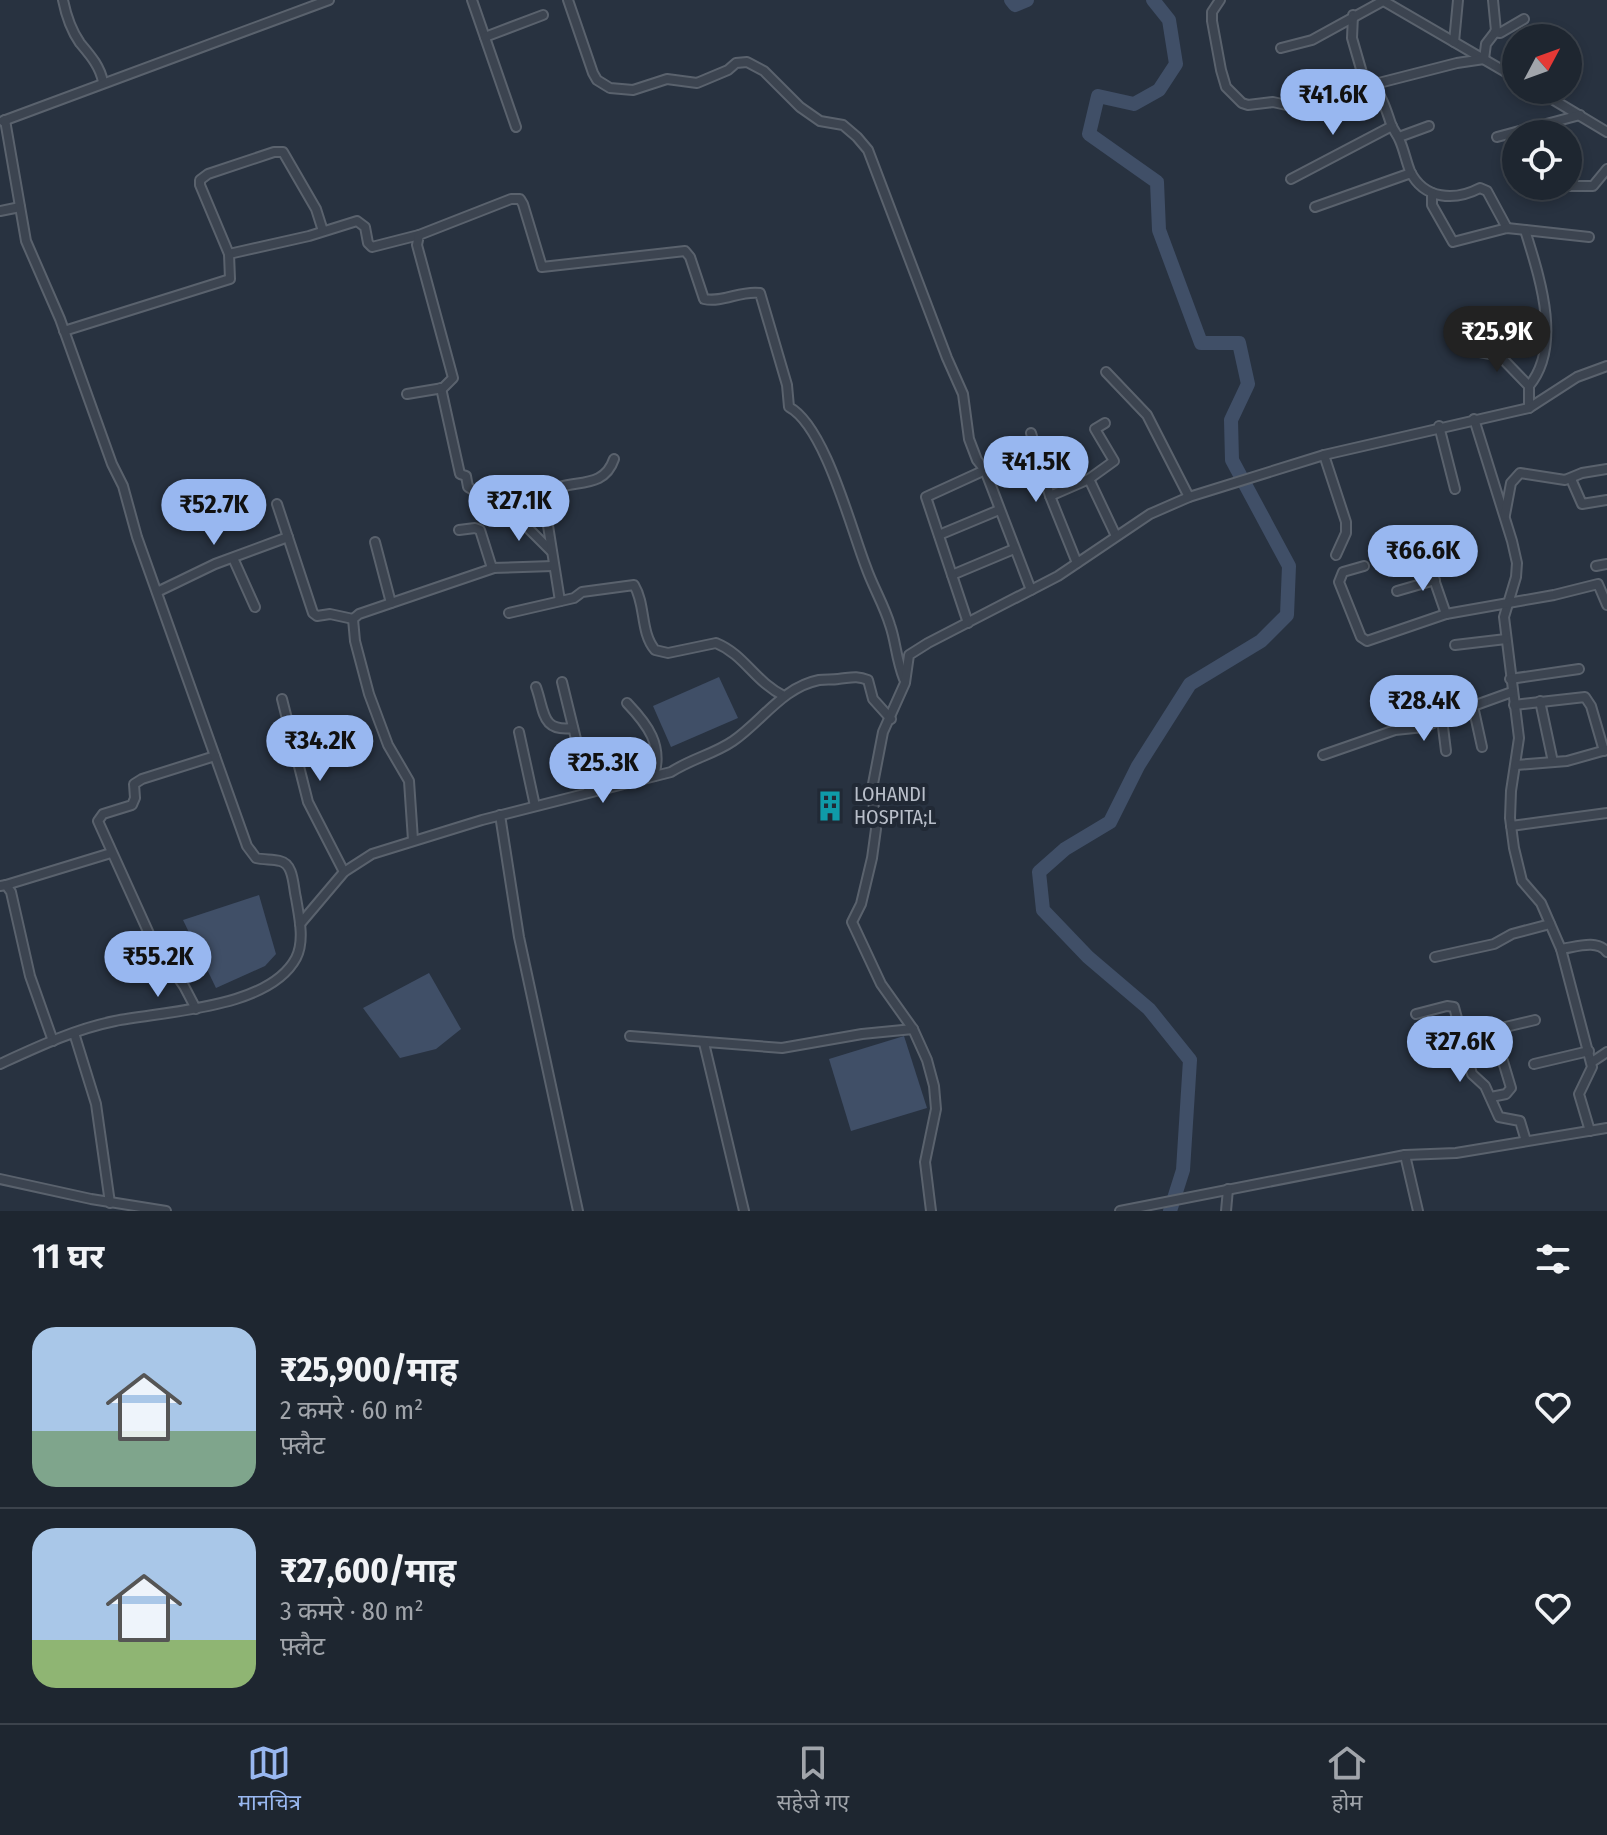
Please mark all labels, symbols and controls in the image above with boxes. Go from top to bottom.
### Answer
north arrow [1502,24,1582,104]
map controls [1502,24,1582,200]
pin: ₹41.6K [1268,69,1398,137]
text: ₹41.6K [1298,79,1368,110]
button: locate [1502,120,1582,200]
pin: ₹25.9K [1432,306,1562,374]
text: ₹25.9K [1461,316,1533,347]
pin: ₹41.5K [971,436,1101,504]
text: ₹41.5K [1002,446,1070,477]
pin: ₹27.1K [454,475,584,543]
pin: ₹52.7K [149,479,279,547]
text: ₹27.1K [486,485,552,516]
text: ₹52.7K [179,489,249,520]
pin: ₹66.6K [1358,525,1488,593]
text: ₹66.6K [1386,535,1460,566]
pin: ₹28.4K [1359,675,1489,743]
text: ₹28.4K [1388,685,1460,716]
pin: ₹34.2K [255,715,385,783]
text: ₹34.2K [284,725,356,756]
pin: ₹25.3K [538,737,668,805]
text: ₹25.3K [567,747,639,778]
place label: LOHANDI HOSPITA;L [854,782,936,829]
building icon: LOHANDI HOSPITA;L [813,789,847,823]
pin: ₹55.2K [93,931,223,999]
text: ₹55.2K [122,941,194,972]
pin: ₹27.6K [1395,1016,1525,1084]
text: ₹27.6K [1425,1026,1495,1057]
text: 11 घर [32,1236,104,1277]
icon: filters [1531,1237,1575,1281]
text: ₹25,900/माह [280,1349,458,1390]
icon: home [96,1359,192,1455]
icon: heart [1531,1385,1575,1429]
text: 2 कमरे · 60 m² [280,1395,423,1426]
text: फ़्लैट [280,1430,325,1461]
text: ₹27,600/माह [280,1550,456,1591]
icon: home [96,1560,192,1656]
icon: heart [1531,1586,1575,1630]
text: 3 कमरे · 80 m² [280,1596,424,1627]
text: फ़्लैट [280,1631,325,1662]
tab: मानचित्र [238,1741,301,1819]
tab: सहेजे गए [777,1741,849,1819]
tab: होम [1325,1741,1369,1819]

